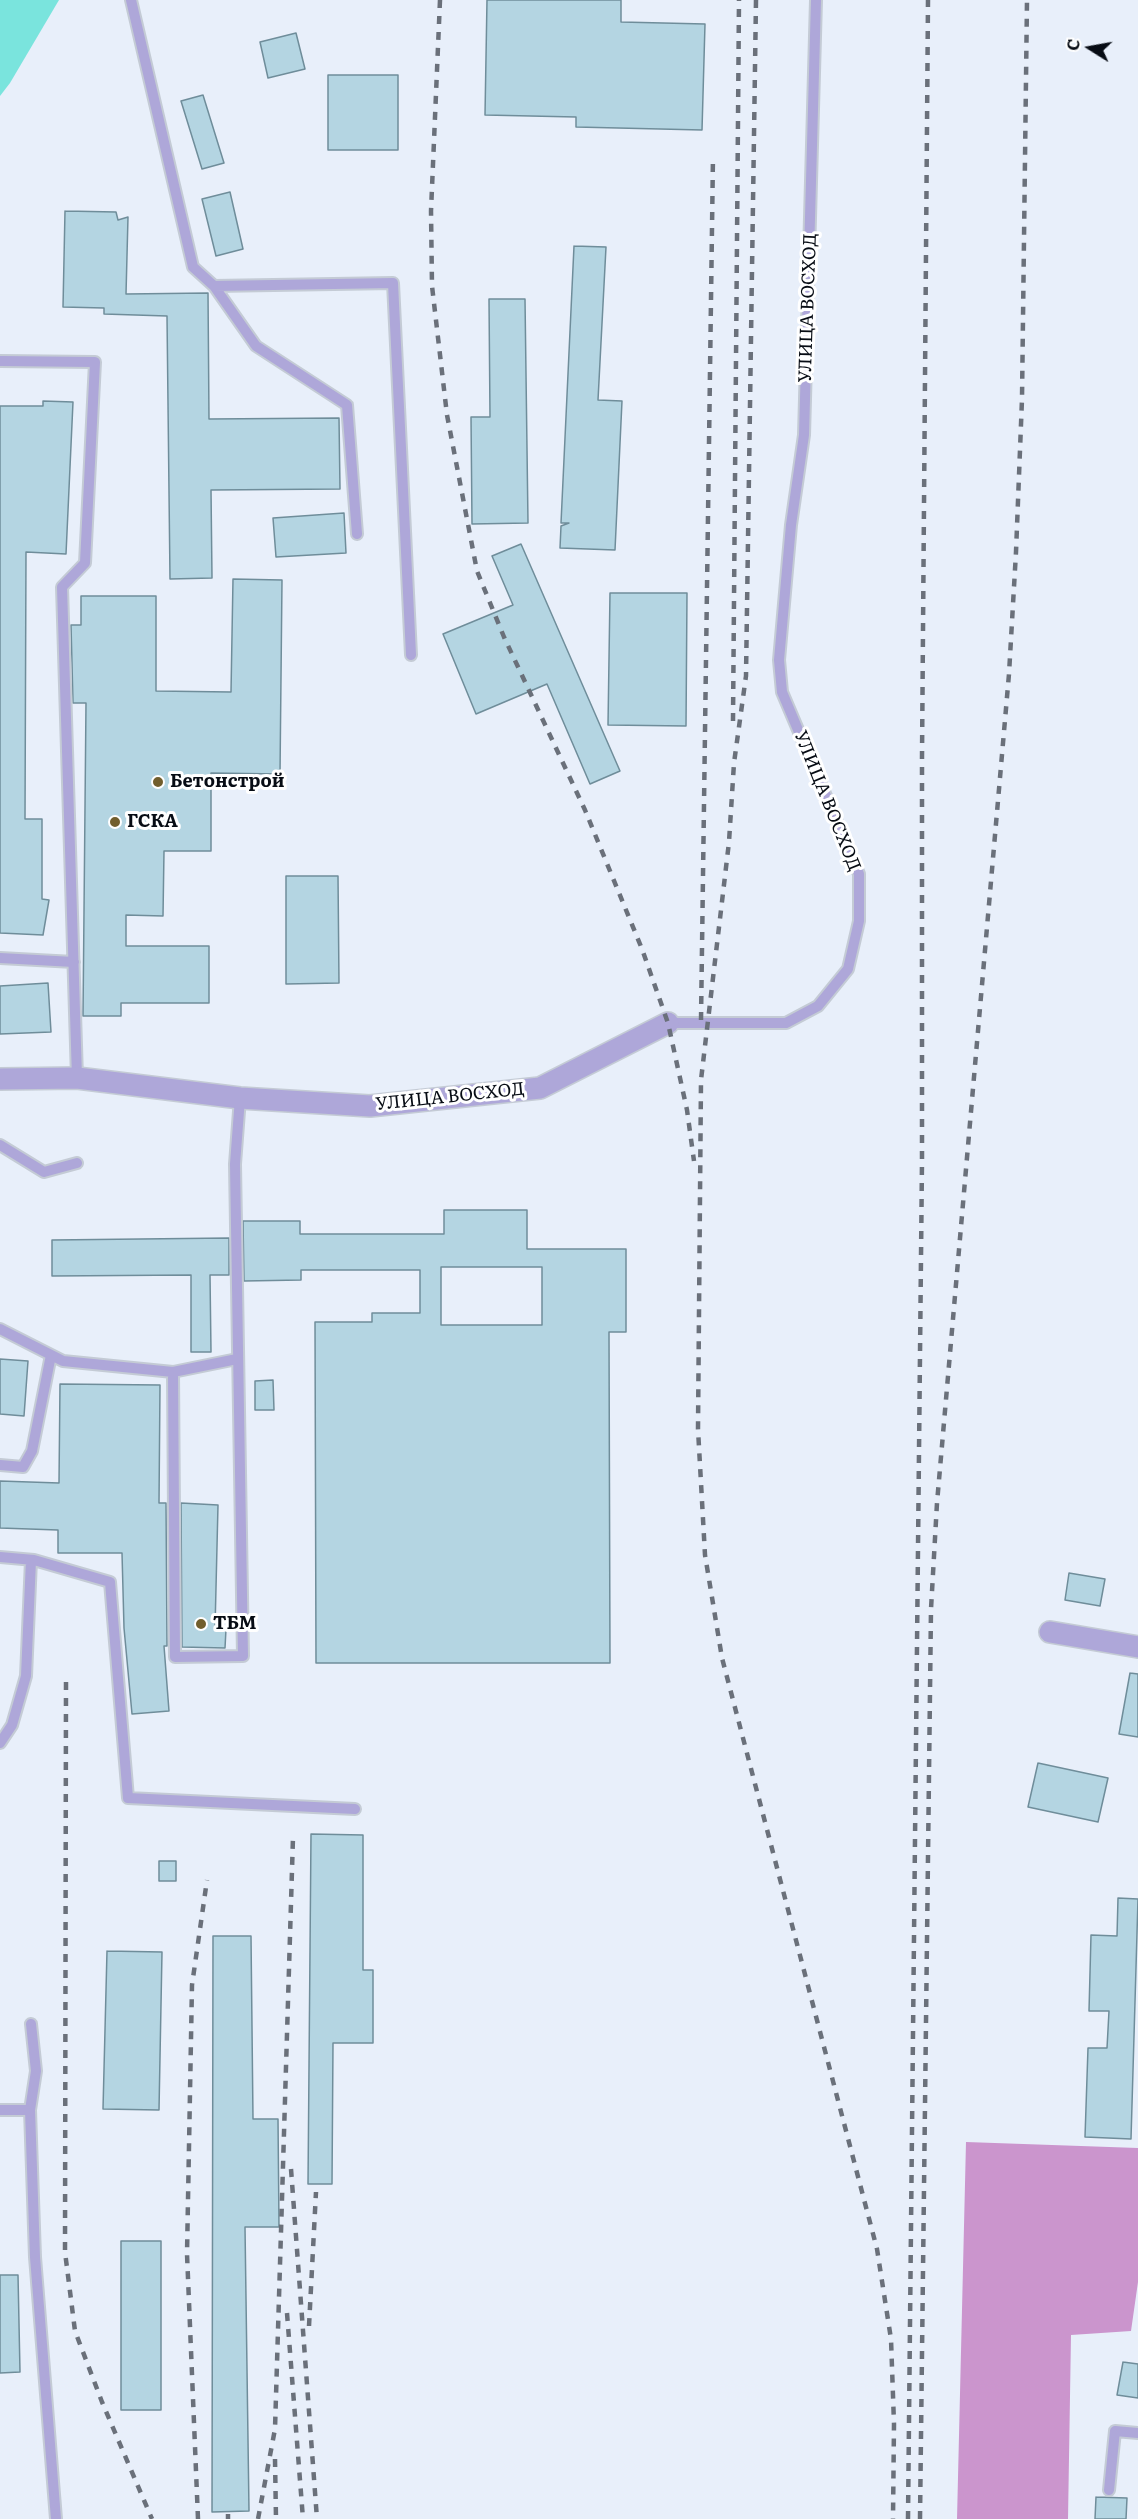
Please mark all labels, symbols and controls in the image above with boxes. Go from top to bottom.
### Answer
north arrow [1060,18,1120,78]
text: С [1059,37,1085,52]
street label: УЛИЦА ВОСХОД [795,233,821,383]
street label: УЛИЦА ВОСХОД [789,728,865,874]
place label: Бетонстрой [170,771,284,793]
marker: Бетонстрой [151,775,165,789]
place label: ГСКА [127,811,178,833]
marker: ГСКА [108,815,122,829]
street label: УЛИЦА ВОСХОД [375,1078,525,1116]
place label: ТБМ [213,1613,256,1635]
marker: ТБМ [194,1617,208,1631]

